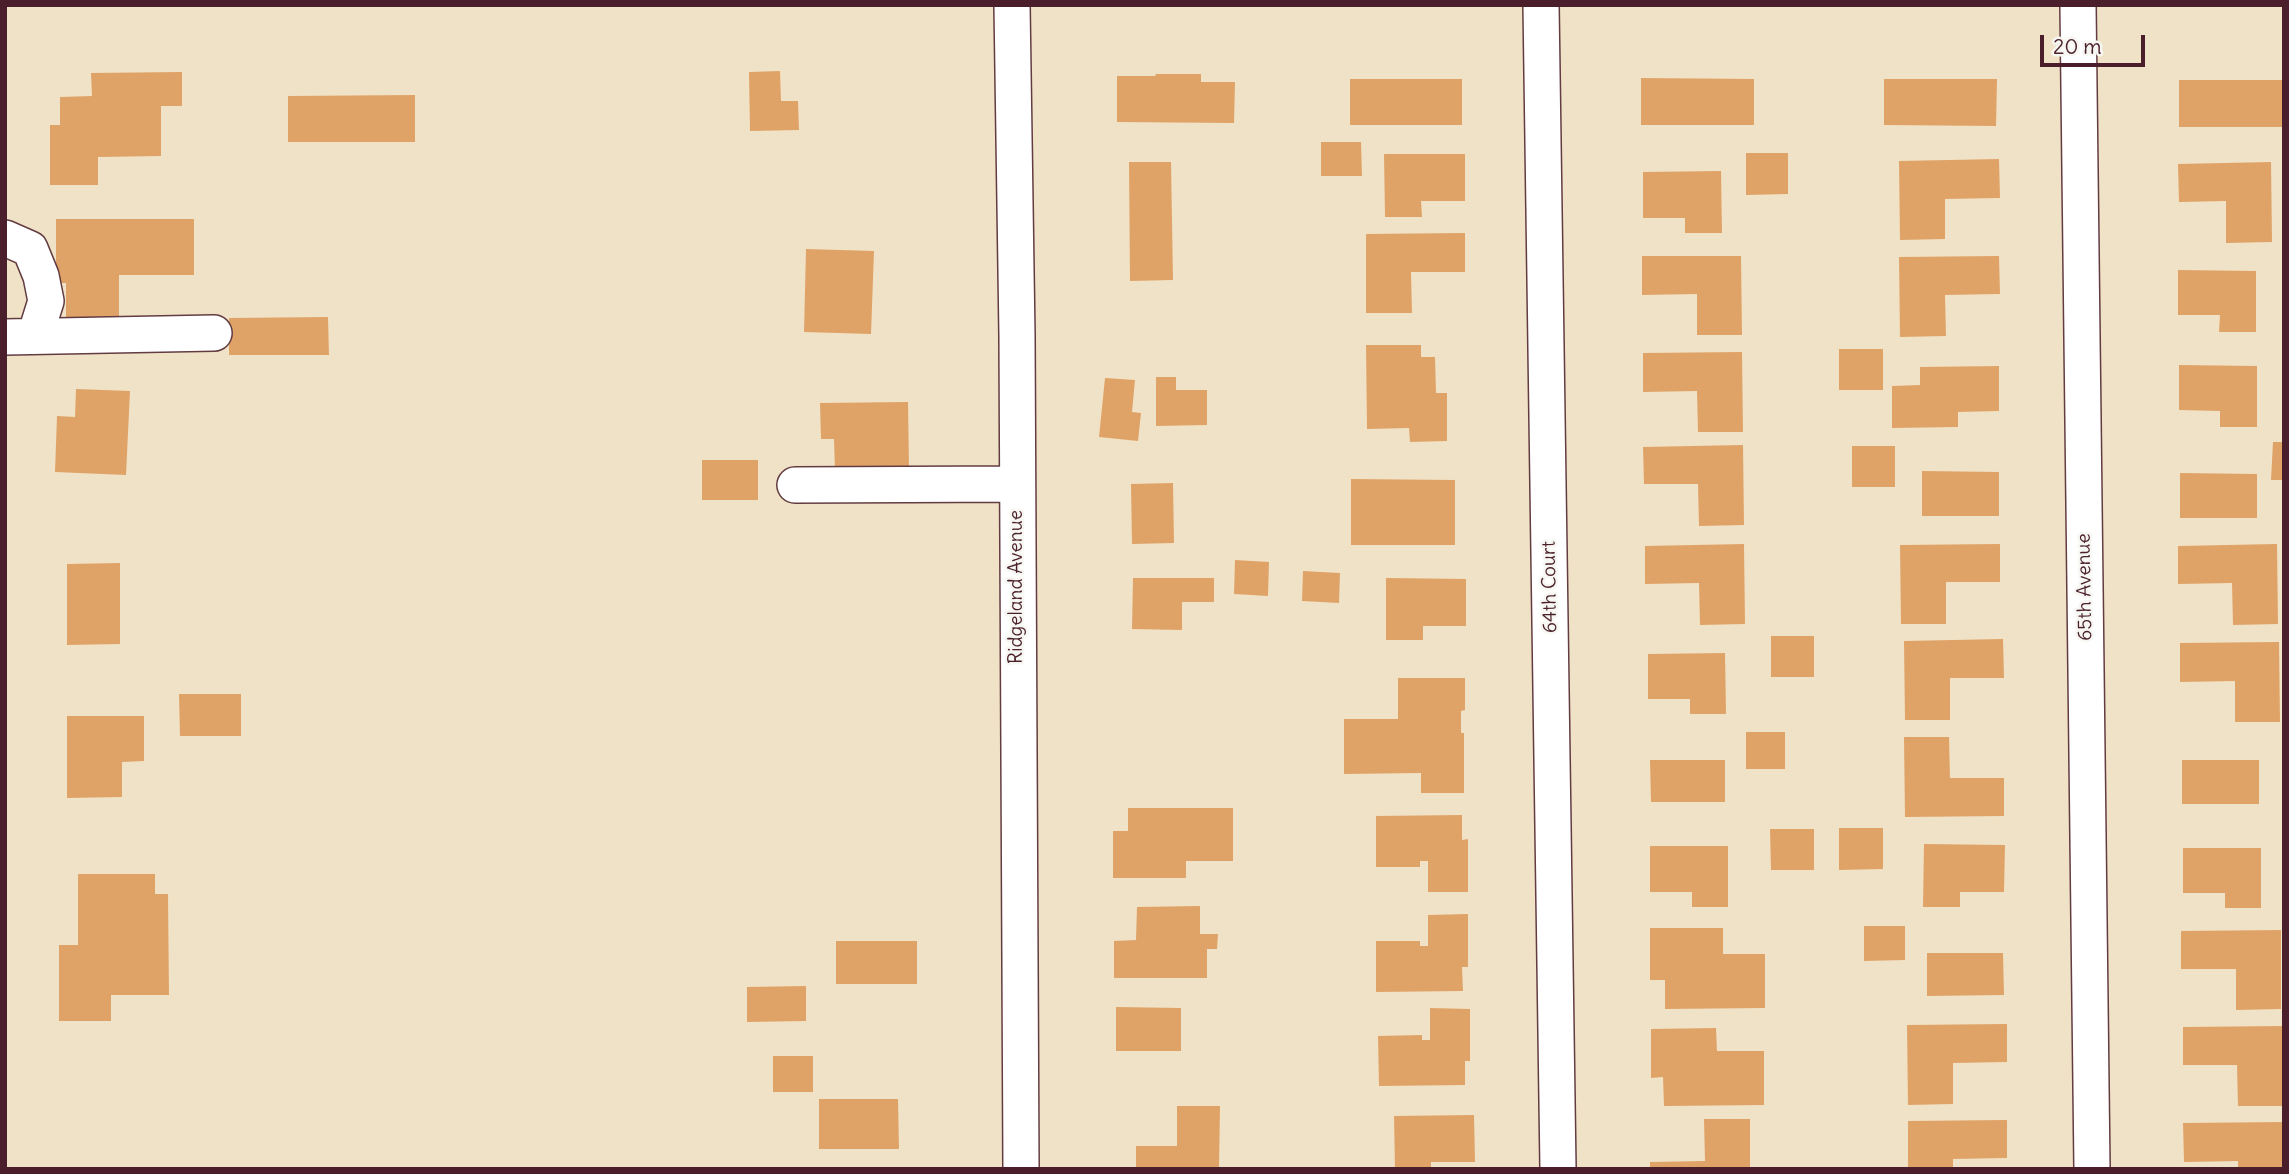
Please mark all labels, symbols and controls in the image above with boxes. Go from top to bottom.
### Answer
scale bar [2044,21,2149,65]
text: 20 m [2053,33,2102,60]
street label: Ridgeland Avenue [1006,510,1028,664]
street label: 65th Avenue [2073,533,2097,641]
street label: 64th Court [1538,541,1562,633]

